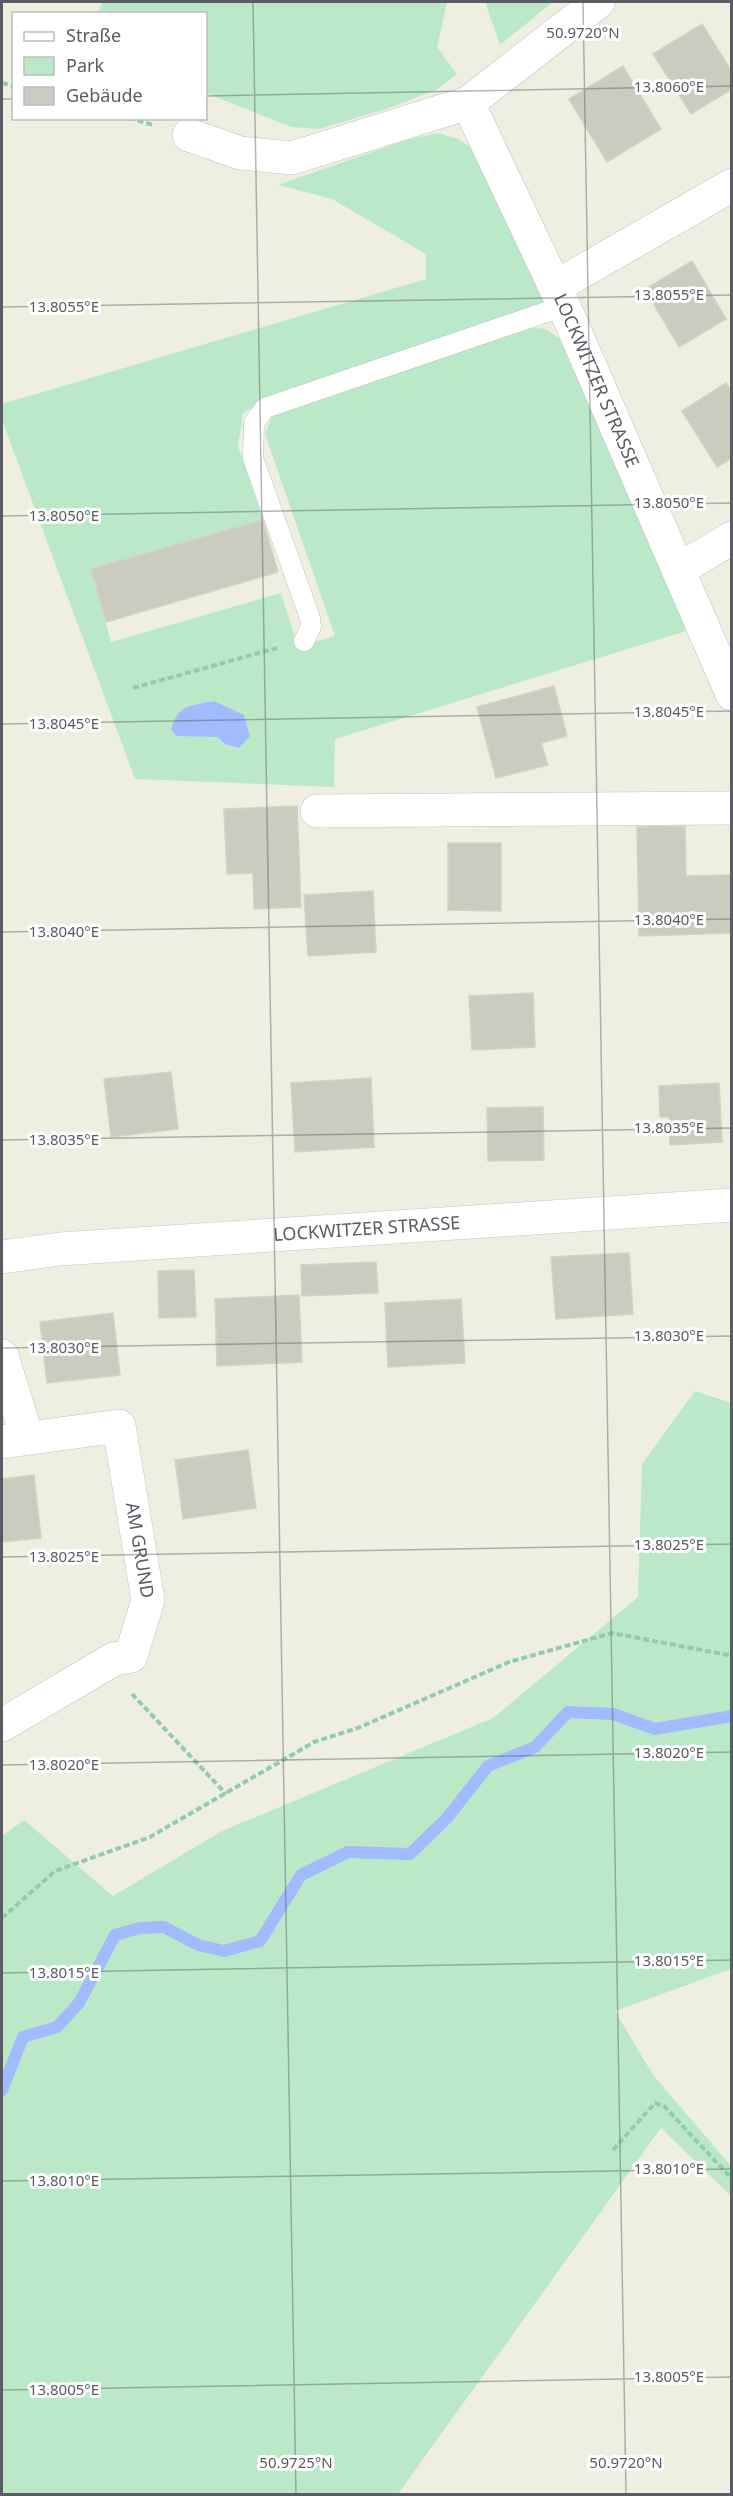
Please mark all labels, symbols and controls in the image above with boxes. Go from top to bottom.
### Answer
legend [12,12,207,120]
text: 50.9720°N [546,22,620,42]
text: Straße [66,23,121,47]
text: Park [66,53,104,77]
text: 13.8060°E [634,76,704,96]
text: Gebäude [66,83,143,107]
text: 13.8055°E [634,284,704,304]
street label: LOCKWITZER STRASSE [549,289,645,471]
text: 13.8055°E [29,296,99,316]
text: 13.8050°E [634,492,704,512]
text: 13.8050°E [29,505,99,525]
text: 13.8045°E [634,701,704,721]
text: 13.8045°E [29,713,99,733]
text: 13.8040°E [634,909,704,929]
text: 13.8040°E [29,921,99,941]
text: 13.8035°E [634,1117,704,1137]
text: 13.8035°E [29,1129,99,1149]
street label: LOCKWITZER STRASSE [273,1210,461,1246]
text: 13.8030°E [634,1325,704,1345]
text: 13.8030°E [29,1337,99,1357]
street label: AM GRUND [121,1500,160,1600]
text: 13.8025°E [634,1534,704,1554]
text: 13.8025°E [29,1546,99,1566]
text: 13.8020°E [634,1742,704,1762]
text: 13.8020°E [29,1754,99,1774]
text: 13.8015°E [634,1950,704,1970]
text: 13.8015°E [29,1962,99,1982]
text: 13.8010°E [634,2158,704,2178]
text: 13.8010°E [29,2170,99,2190]
text: 13.8005°E [634,2366,704,2386]
text: 13.8005°E [29,2379,99,2399]
text: 50.9725°N [259,2452,333,2472]
text: 50.9720°N [589,2452,663,2472]

